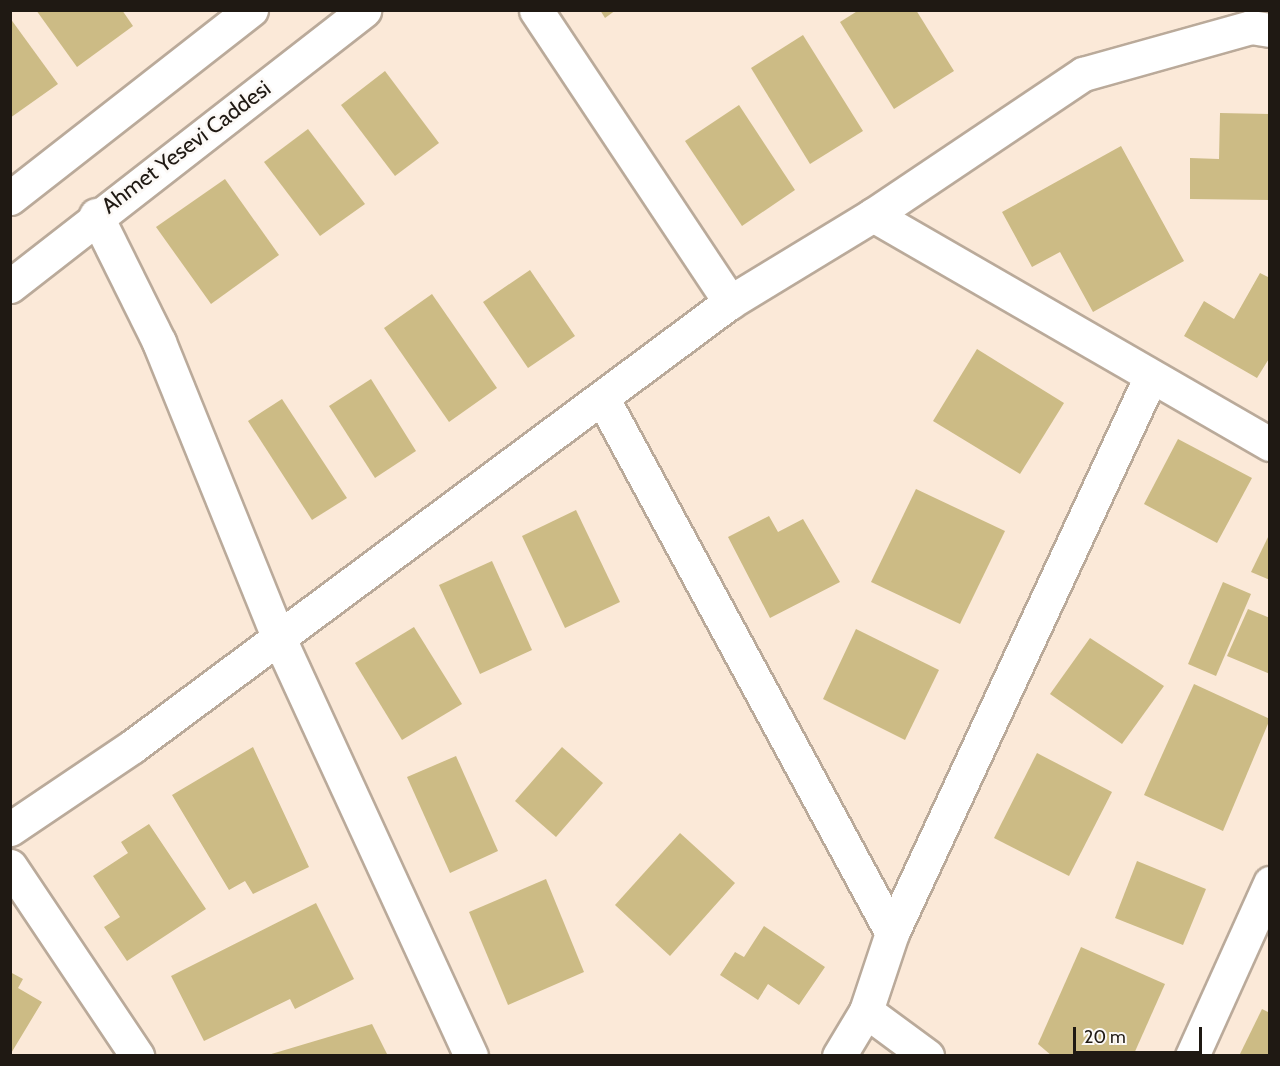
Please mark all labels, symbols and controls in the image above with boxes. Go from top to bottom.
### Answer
street label: Ahmet Yesevi Caddesi [96,75,276,219]
scale bar [1076,1015,1205,1053]
text: 20 m [1084,1026,1126,1048]

